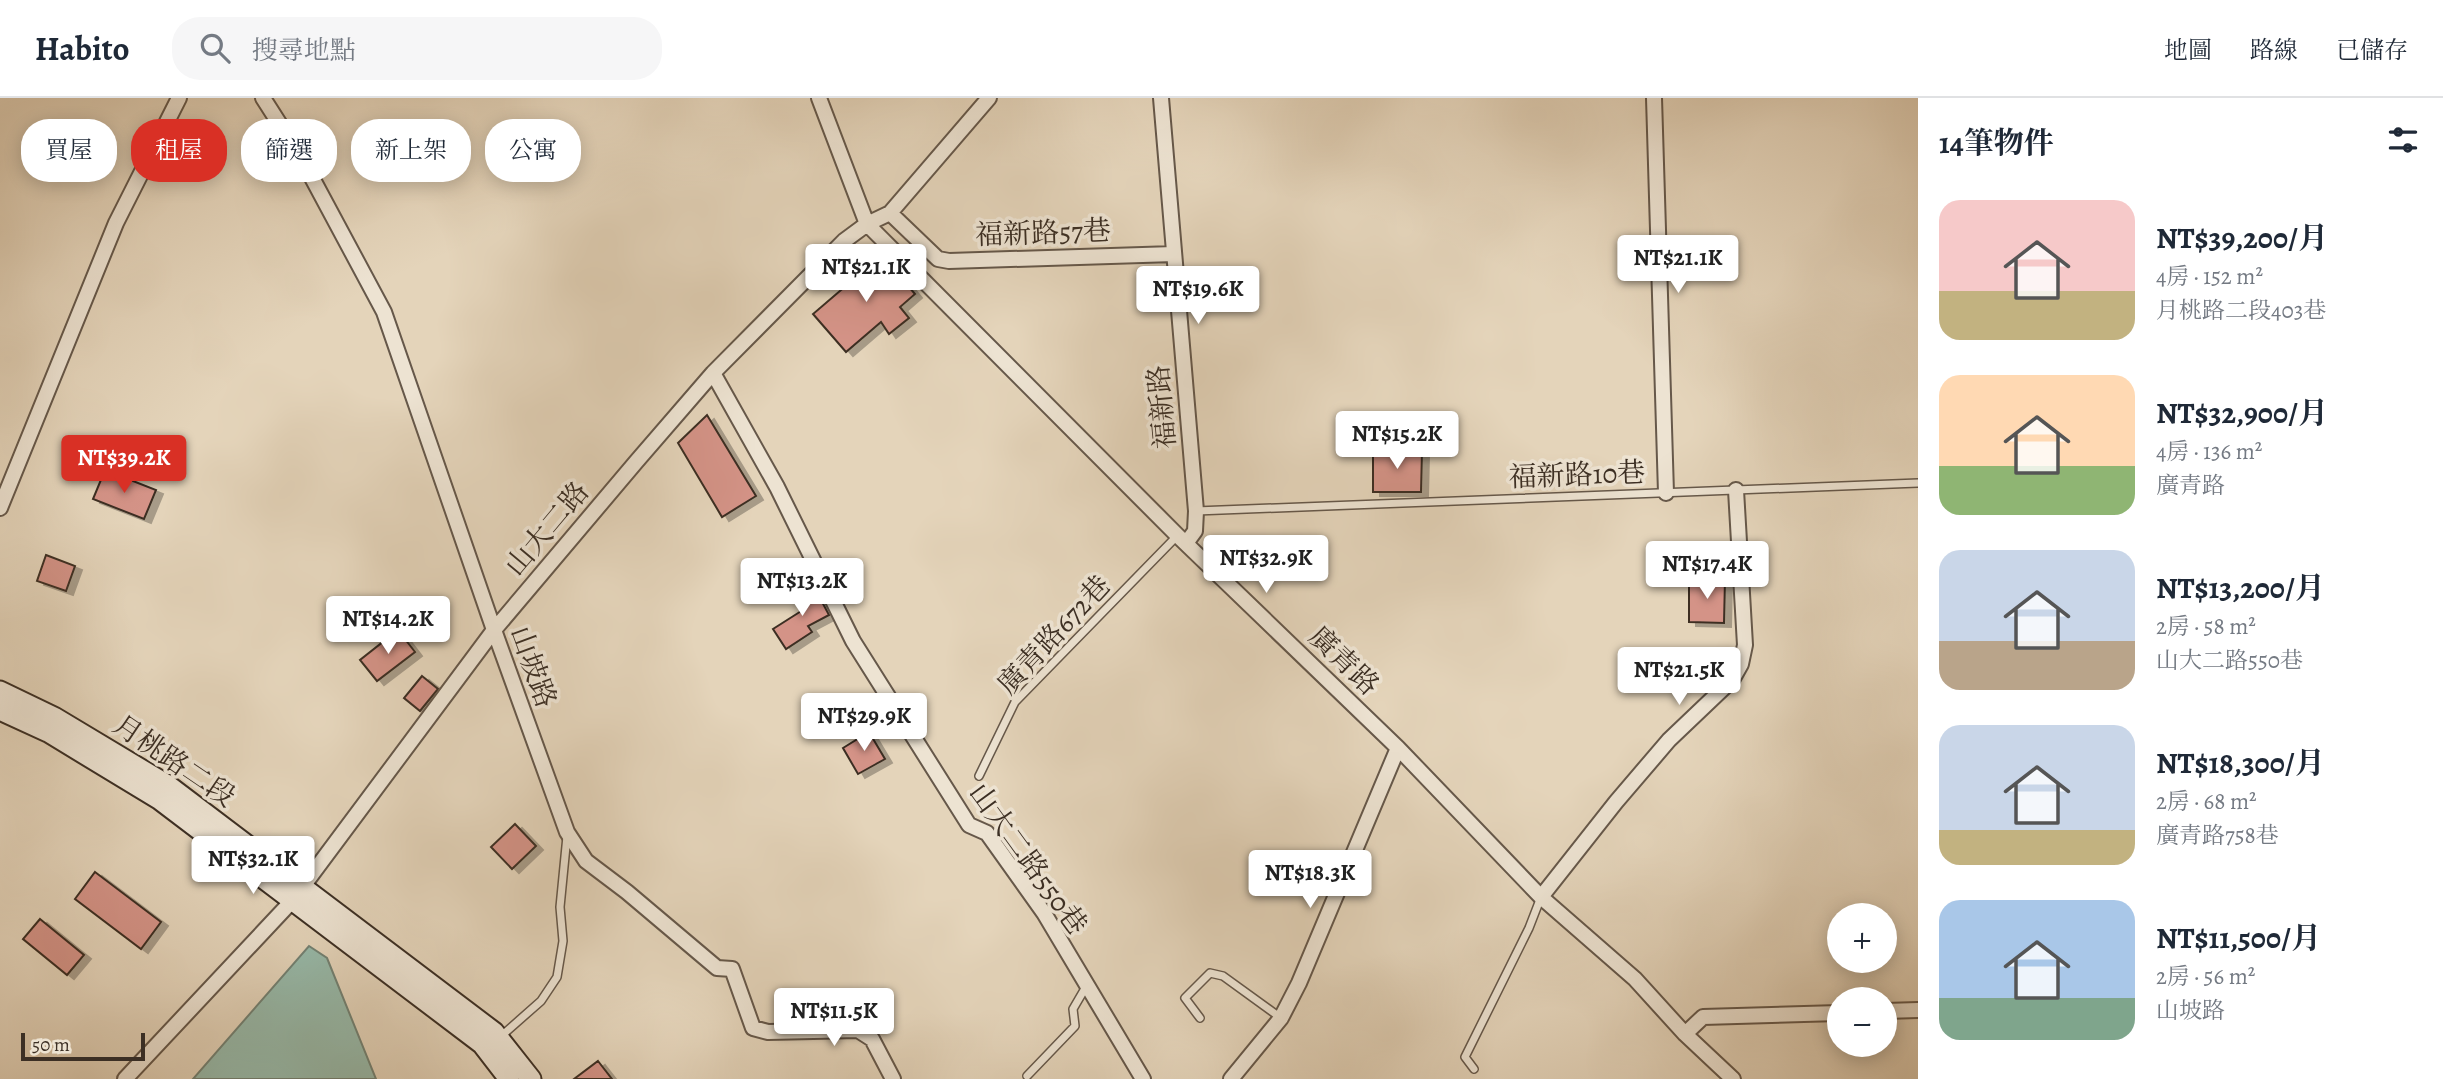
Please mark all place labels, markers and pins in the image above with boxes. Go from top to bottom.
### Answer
pin: NT$21.1K [1606,236,1750,295]
pin: NT$21.1K [794,244,938,304]
pin: NT$19.6K [1126,266,1270,326]
pin: NT$15.2K [1325,412,1469,471]
pin: NT$39.2K [52,436,196,495]
pin: NT$32.9K [1194,536,1338,595]
pin: NT$17.4K [1635,542,1779,601]
pin: NT$13.2K [730,559,874,618]
pin: NT$14.2K [316,596,460,656]
pin: NT$21.5K [1607,648,1751,707]
pin: NT$29.9K [792,694,936,753]
pin: NT$32.1K [181,836,325,896]
pin: NT$18.3K [1238,850,1382,910]
pin: NT$11.5K [762,988,906,1048]

